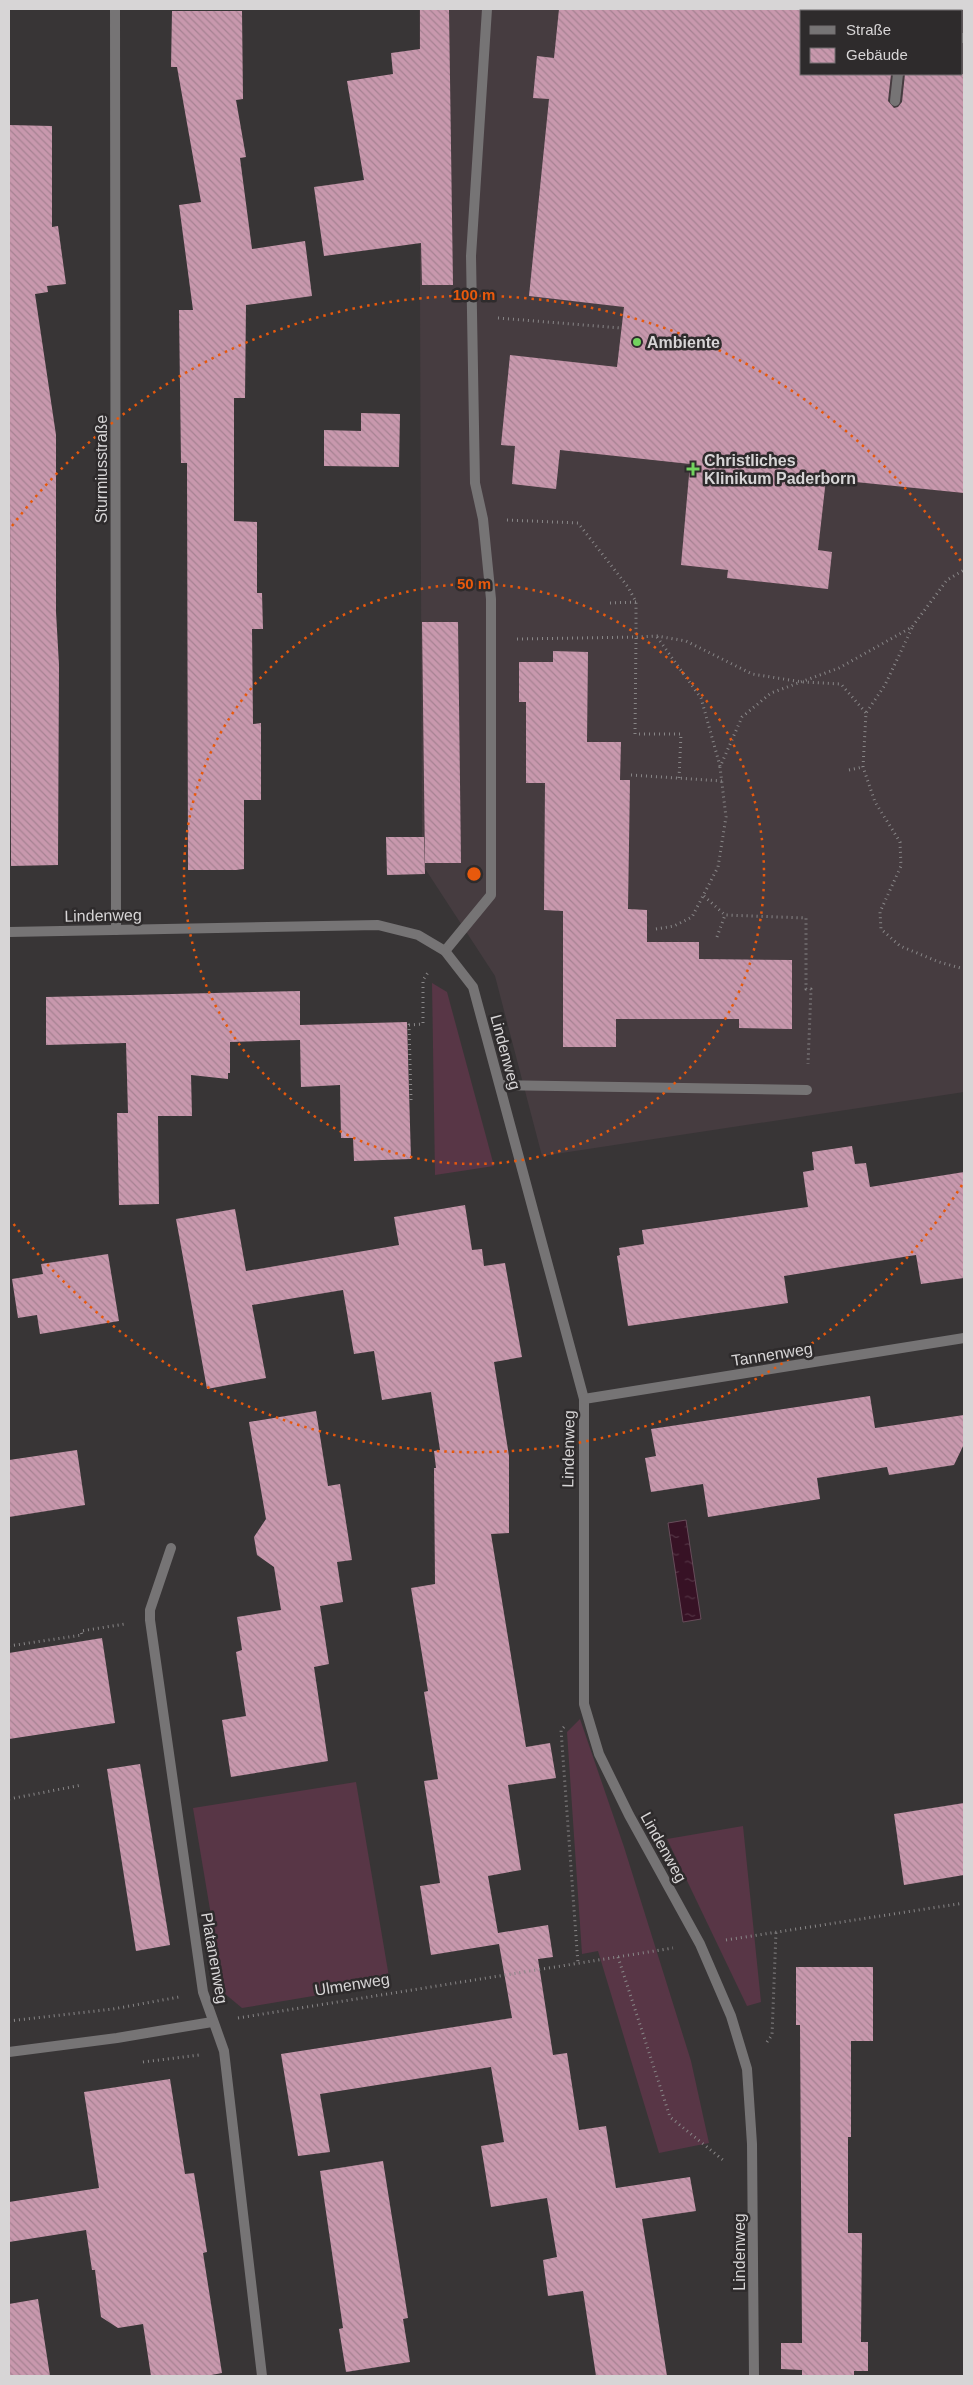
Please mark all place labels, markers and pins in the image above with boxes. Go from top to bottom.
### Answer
place label: Ambiente [647,334,720,351]
marker: Ambiente [631,336,643,348]
place label: Christliches Klinikum Paderborn [704,452,856,487]
marker: Christliches Klinikum Paderborn [686,462,700,476]
centre of rings [465,865,483,883]

